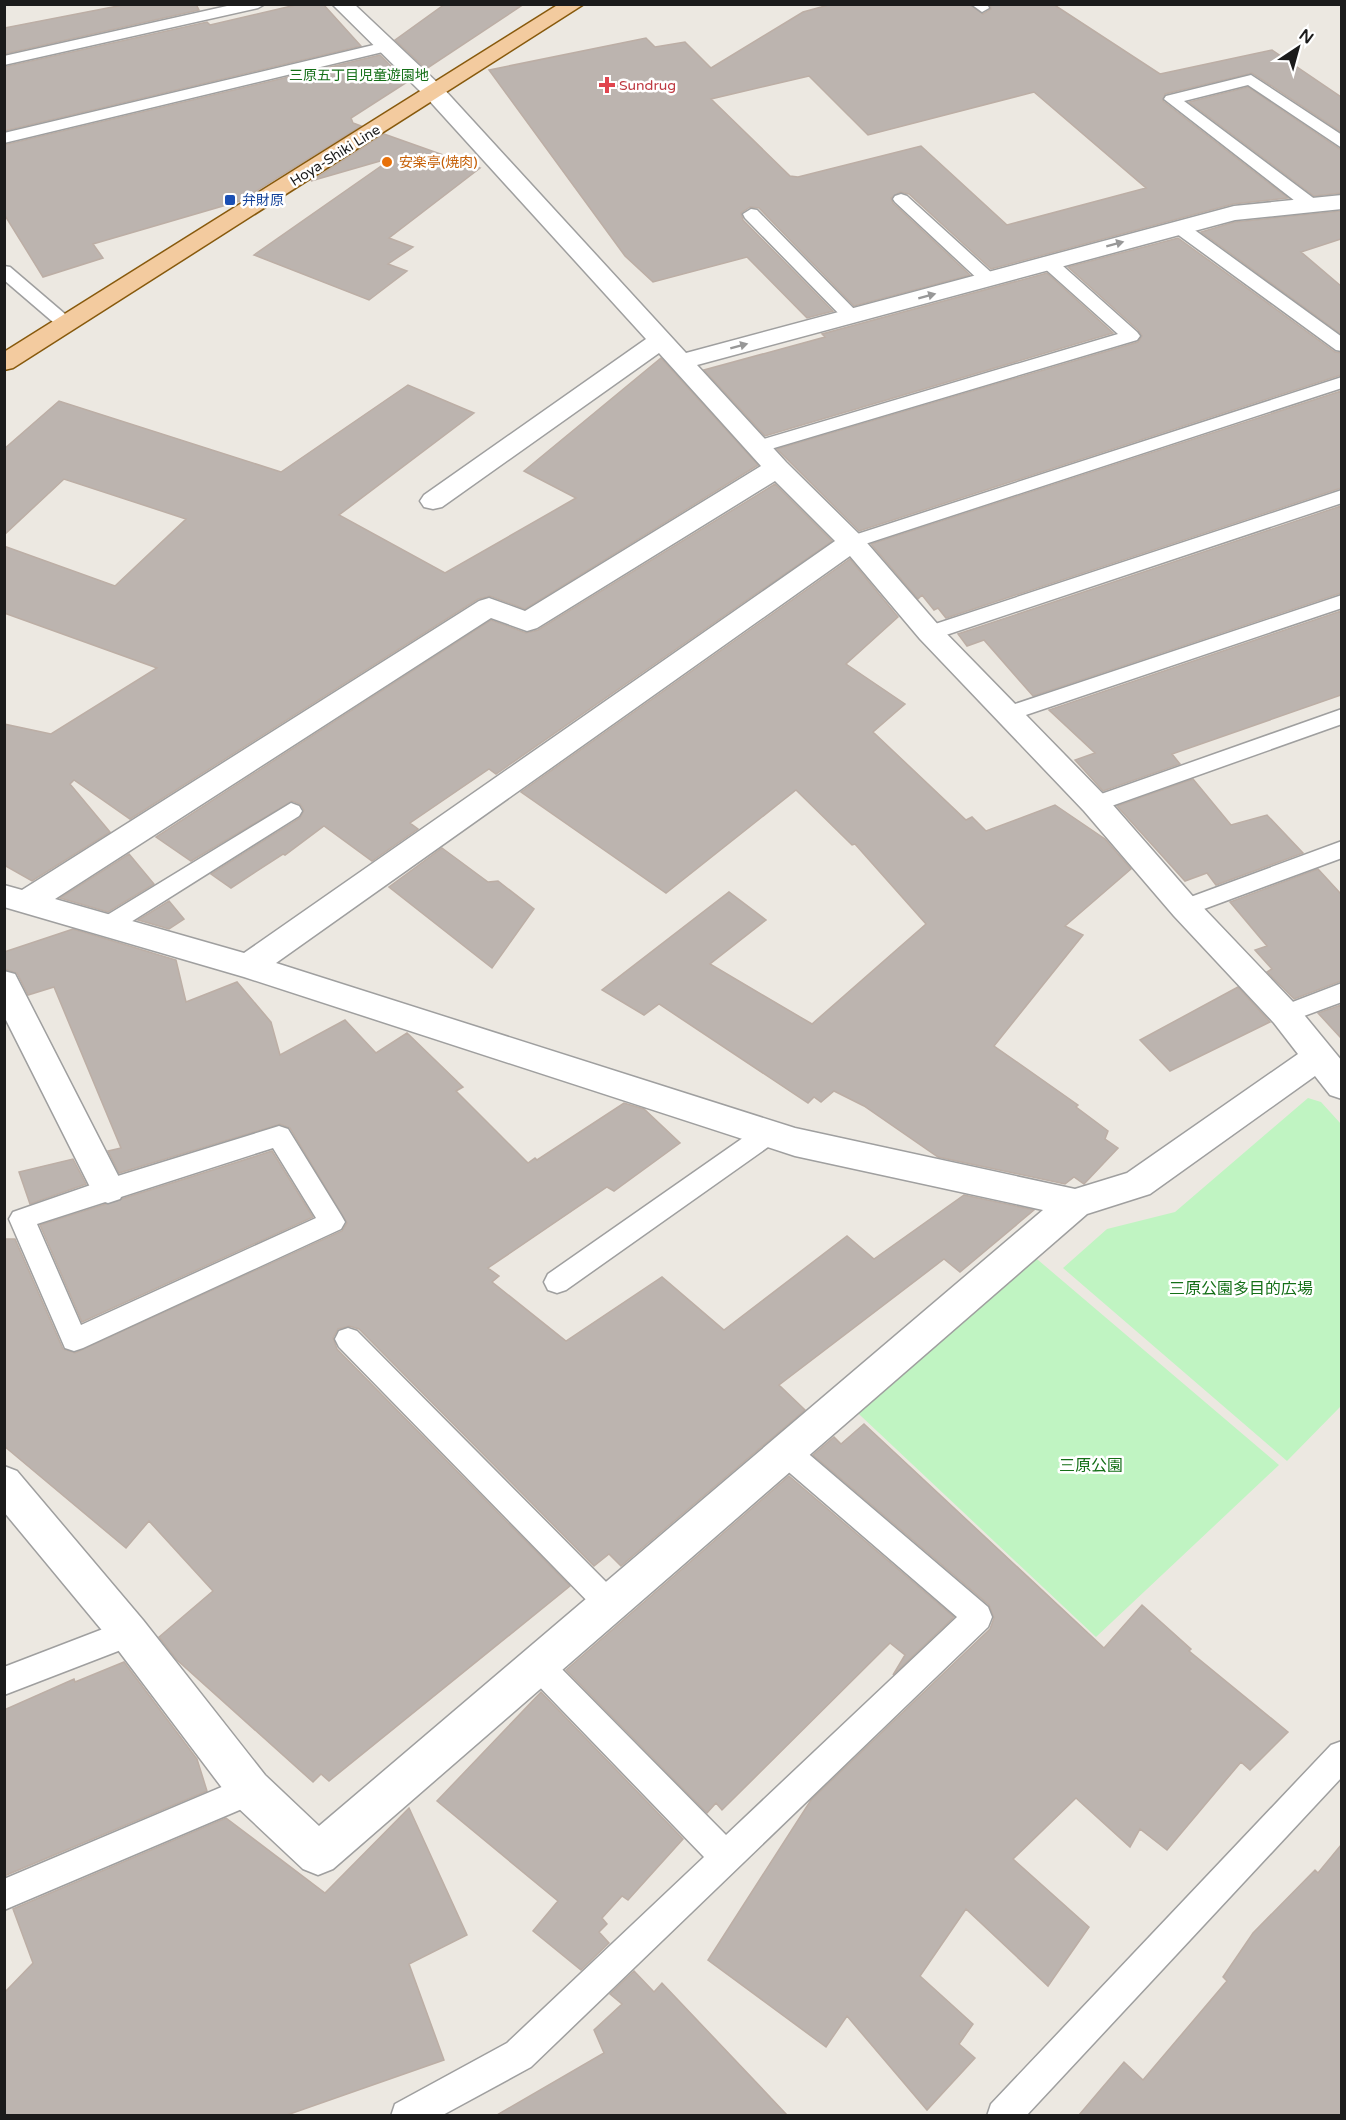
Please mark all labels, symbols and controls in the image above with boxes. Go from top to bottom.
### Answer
north arrow [1268,18,1328,78]
text: N [1295,25,1317,49]
park label: 三原五丁目児童遊園地 [289,67,429,84]
place label: Sundrug [619,77,676,94]
marker: Sundrug [600,78,614,92]
street label: Hoya-Shiki Line [287,121,383,190]
place label: 安楽亭(焼肉) [399,154,478,171]
marker: 安楽亭(焼肉) [380,155,394,169]
place label: 弁財原 [242,192,284,209]
marker: 弁財原 [223,193,237,207]
one-way arrow [1106,239,1124,249]
one-way arrow [918,291,936,300]
one-way arrow [730,341,748,351]
park label: 三原公園多目的広場 [1169,1279,1313,1299]
park label: 三原公園 [1059,1456,1123,1476]

